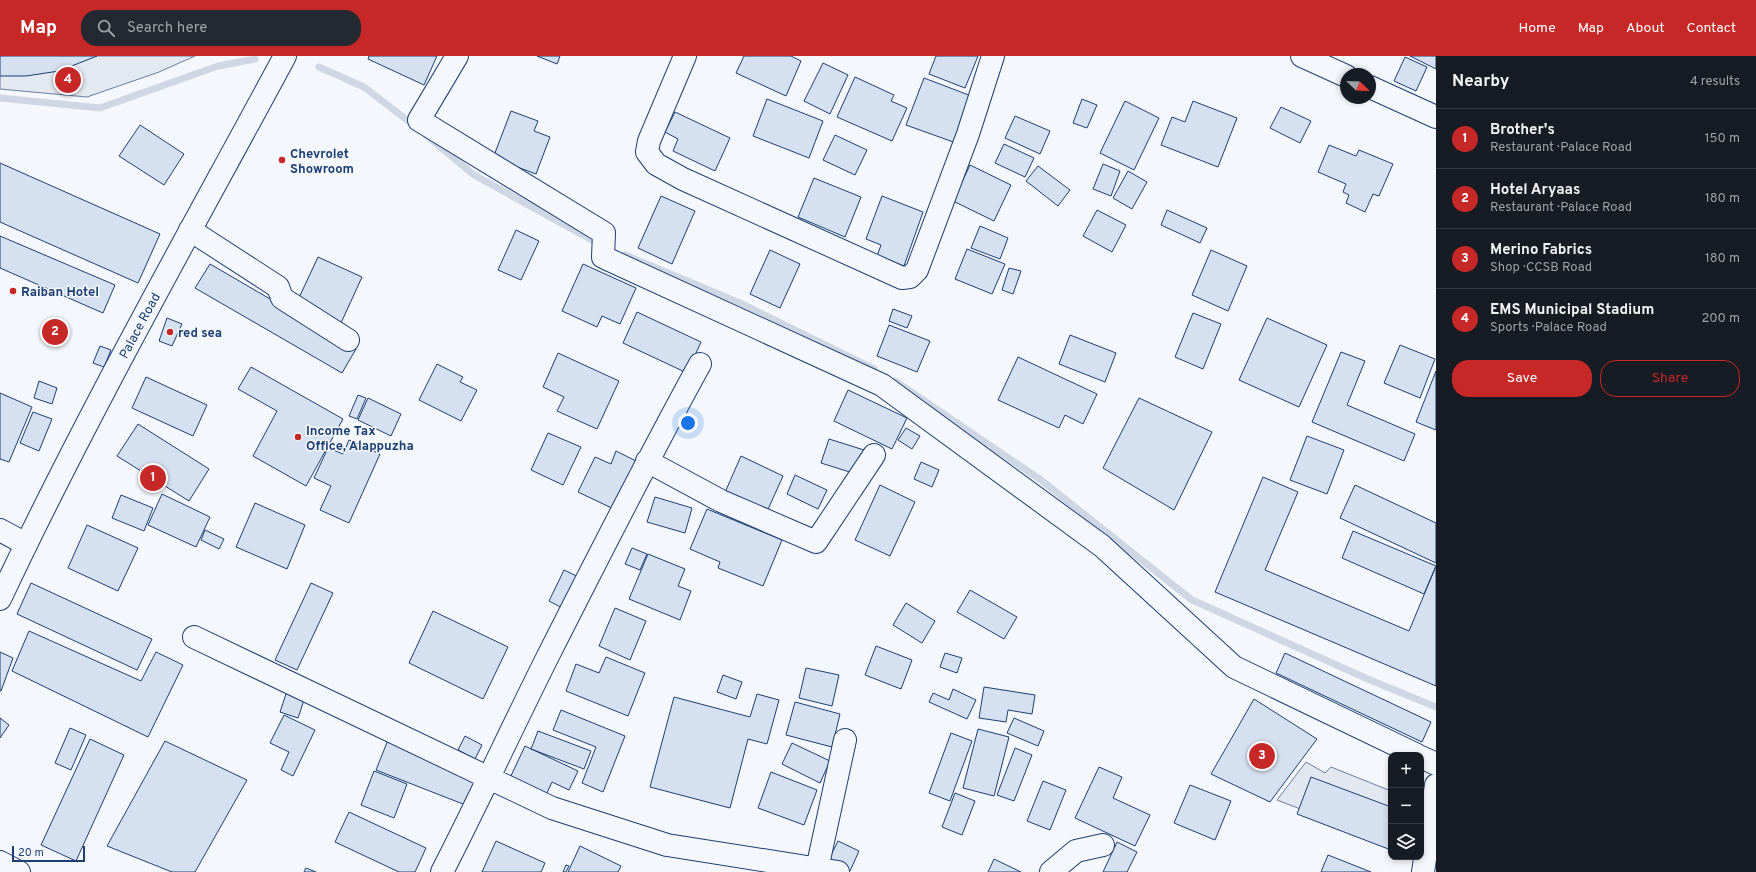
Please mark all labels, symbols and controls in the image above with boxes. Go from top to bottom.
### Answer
search box [81,10,361,46]
text: Map [20,16,57,40]
icon: search [95,17,117,39]
text: Search here [127,19,207,38]
text: Home [1519,20,1556,37]
text: Map [1578,20,1604,37]
text: About [1626,20,1665,37]
text: Contact [1687,20,1736,37]
pin: 4 [55,65,81,95]
north arrow [1340,68,1376,104]
text: Nearby [1452,71,1509,93]
text: 4 results [1690,74,1740,90]
text: Brother's [1490,121,1555,140]
text: 1 [1462,131,1468,147]
text: 150 m [1705,131,1740,147]
text: Restaurant · Palace Road [1490,140,1632,156]
place label: Chevrolet Showroom [290,147,354,178]
marker: Chevrolet Showroom [277,155,287,165]
text: Hotel Aryaas [1490,181,1580,200]
text: 2 [1461,191,1469,207]
text: 180 m [1705,191,1740,207]
text: Restaurant · Palace Road [1490,200,1632,216]
text: Merino Fabrics [1490,241,1592,260]
text: 3 [1461,251,1469,267]
text: 180 m [1705,251,1740,267]
text: Shop · CCSB Road [1490,260,1592,276]
place label: Raiban Hotel [21,285,99,301]
marker: Raiban Hotel [8,286,18,296]
street label: Palace Road [117,291,165,362]
text: EMS Municipal Stadium [1490,301,1654,320]
text: 4 [1461,311,1469,327]
text: 200 m [1701,311,1740,327]
pin: 2 [42,317,68,347]
text: Sports · Palace Road [1490,320,1607,336]
place label: red sea [178,326,222,342]
marker: red sea [165,327,175,337]
button: Save [1452,360,1592,397]
button: Share [1600,360,1740,397]
your location [678,413,698,433]
place label: Income Tax Office, Alappuzha [306,424,414,455]
marker: Income Tax Office, Alappuzha [293,432,303,442]
pin: 1 [140,463,166,493]
pin: 3 [1249,741,1275,771]
map controls [1388,752,1424,860]
button: + [1388,752,1424,788]
button: − [1388,788,1424,824]
button: layers [1388,824,1424,860]
scale bar [12,844,85,863]
text: 20 m [18,846,44,860]

